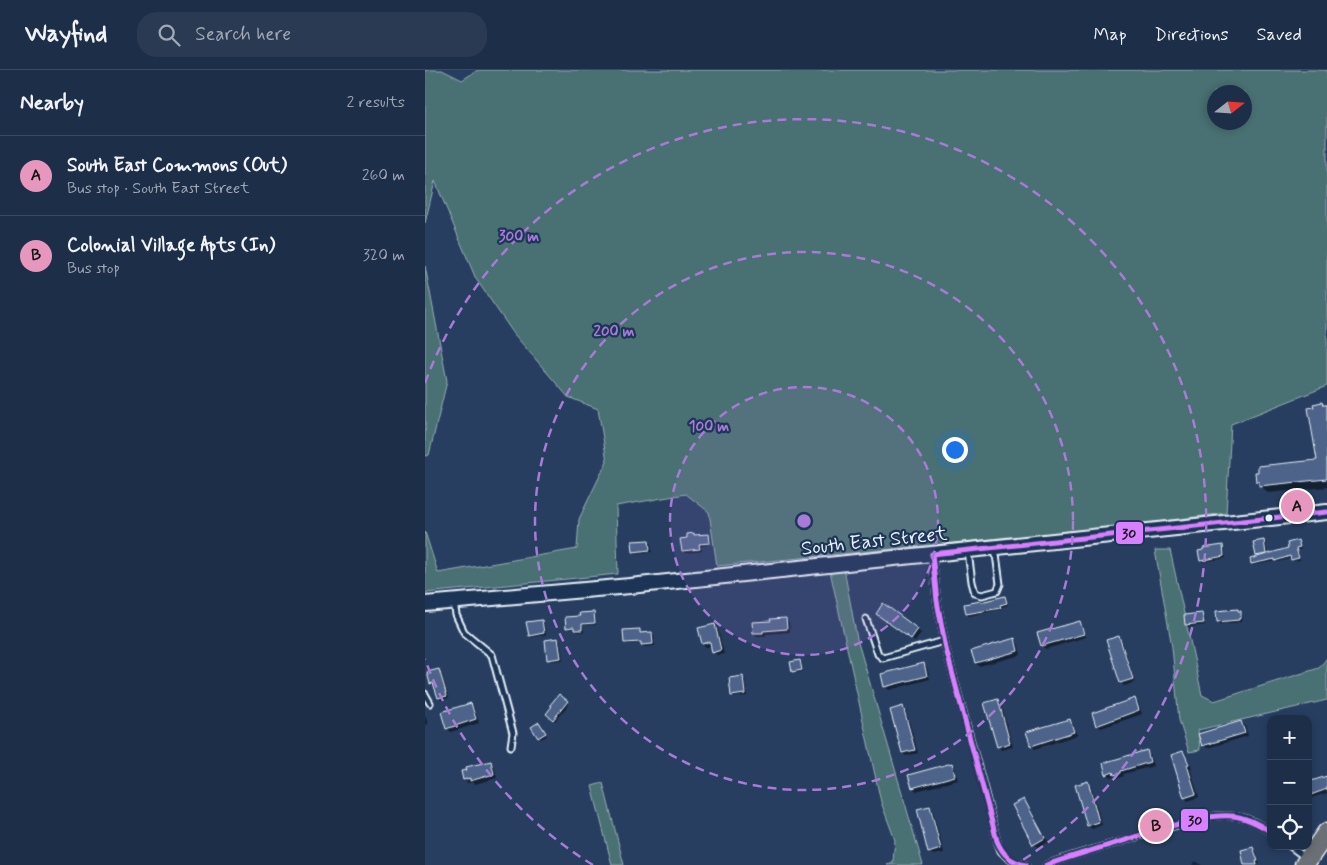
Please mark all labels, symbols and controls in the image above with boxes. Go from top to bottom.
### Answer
search box [137,12,487,57]
text: Wayfind [25,19,107,50]
icon: search [155,21,183,49]
text: Search here [195,22,291,47]
text: Map [1094,23,1127,47]
text: Directions [1155,23,1229,47]
text: Saved [1257,23,1302,47]
north arrow [1207,85,1252,130]
text: Nearby [20,89,84,117]
text: 2 results [347,92,405,113]
text: South East Commons (Out) [67,153,287,178]
text: A [31,165,41,186]
text: 260 m [362,165,405,186]
text: Bus stop · South East Street [67,178,250,199]
text: 300 m [499,227,539,247]
text: Colonial Village Apts (In) [67,233,275,258]
text: B [31,245,41,266]
text: 320 m [363,245,405,266]
text: Bus stop [67,258,120,279]
text: 200 m [594,322,635,342]
text: 100 m [689,417,729,437]
your location [942,437,968,463]
pin: A [1281,487,1313,525]
centre of rings [795,512,813,530]
unlabelled marker [1264,513,1274,523]
street label: South East Street [800,520,949,563]
line badge: 30 [1115,521,1144,545]
text: 30 [1122,525,1136,543]
map controls [1267,715,1312,850]
button: + [1267,715,1312,760]
button: − [1267,760,1312,805]
button: locate [1267,805,1312,850]
pin: B [1140,807,1172,845]
line badge: 30 [1180,808,1209,832]
text: 30 [1188,812,1202,830]

